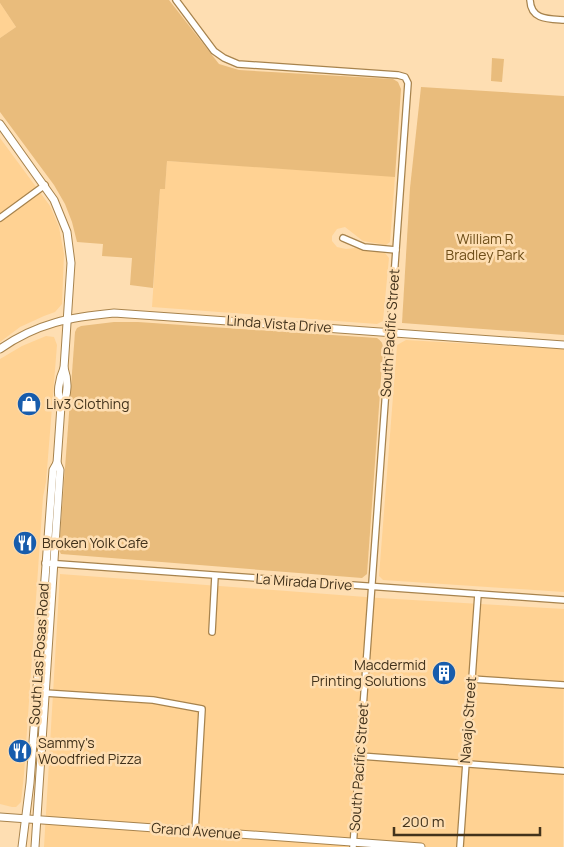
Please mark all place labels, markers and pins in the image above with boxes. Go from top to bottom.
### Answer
shop icon: Liv3 Clothing [16,391,42,417]
place label: Liv3 Clothing [46,394,129,413]
restaurant icon: Broken Yolk Cafe [12,530,38,556]
place label: Broken Yolk Cafe [42,533,148,552]
place label: Macdermid Printing Solutions [311,655,426,690]
building icon: Macdermid Printing Solutions [431,660,457,686]
place label: Sammy's Woodfried Pizza [38,733,142,768]
restaurant icon: Sammy's Woodfried Pizza [7,738,33,764]

